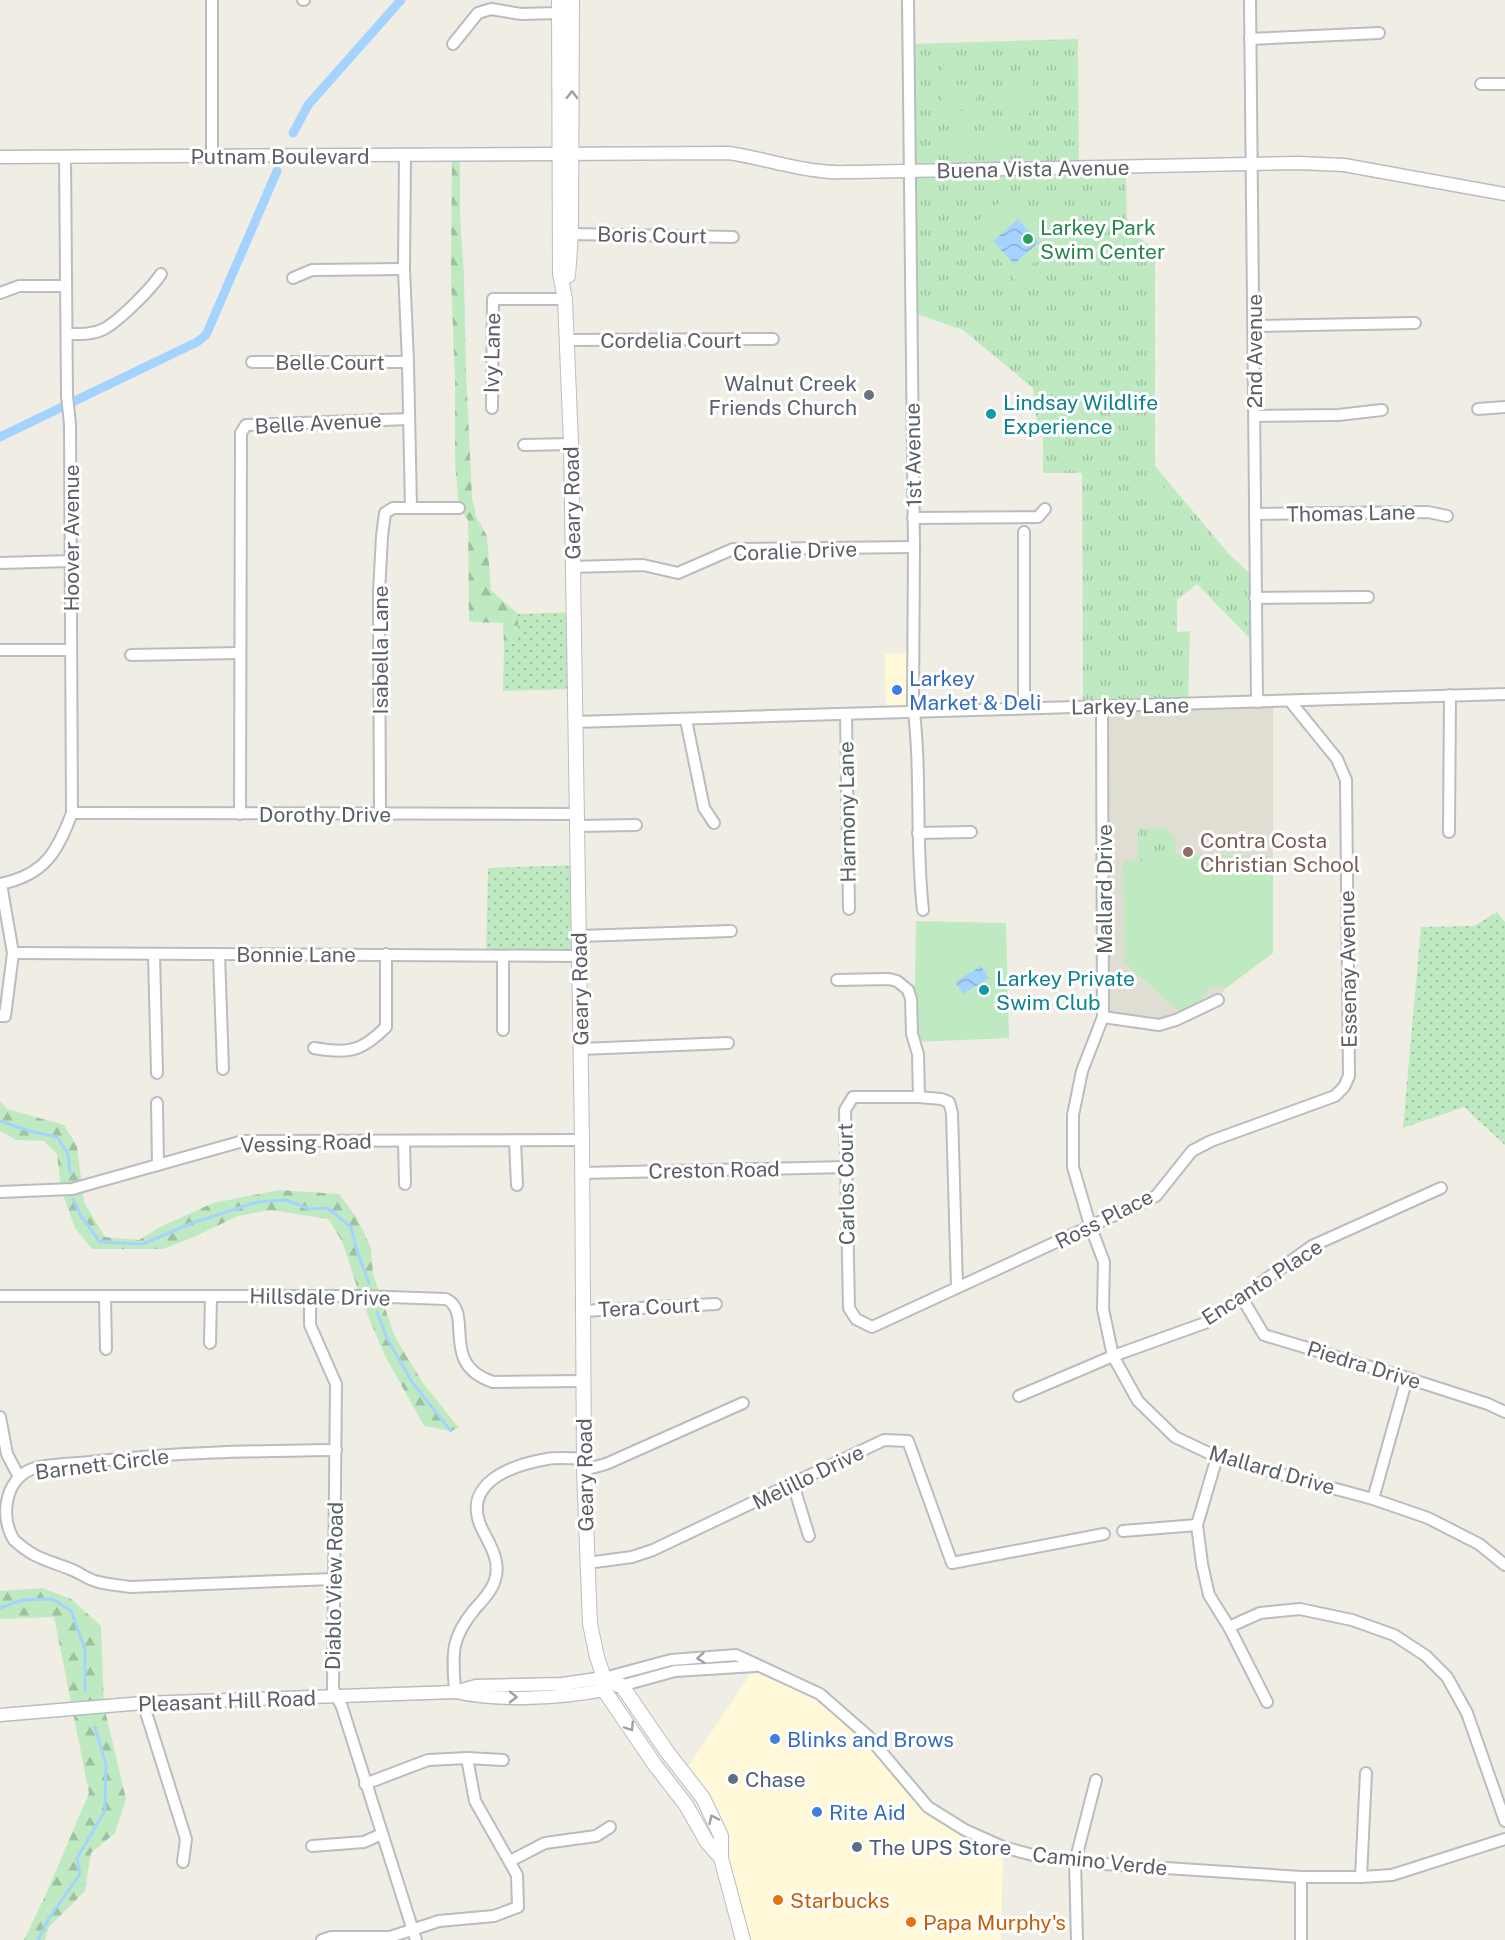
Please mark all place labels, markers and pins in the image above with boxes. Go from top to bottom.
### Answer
place label: Larkey Park Swim Center [1040,215,1165,264]
marker: Larkey Park Swim Center [1021,232,1035,246]
place label: Walnut Creek Friends Church [709,371,857,420]
marker: Walnut Creek Friends Church [862,388,876,402]
place label: Lindsay Wildlife Experience [1003,390,1158,439]
marker: Lindsay Wildlife Experience [984,407,998,421]
place label: Larkey Market & Deli [909,666,1041,715]
marker: Larkey Market & Deli [890,683,904,697]
place label: Contra Costa Christian School [1200,828,1360,877]
marker: Contra Costa Christian School [1181,845,1195,859]
place label: Larkey Private Swim Club [996,966,1135,1015]
marker: Larkey Private Swim Club [977,983,991,997]
place label: Blinks and Brows [787,1727,954,1752]
marker: Blinks and Brows [768,1732,782,1746]
place label: Chase [745,1767,806,1792]
marker: Chase [726,1772,740,1786]
place label: Rite Aid [829,1800,906,1825]
marker: Rite Aid [810,1805,824,1819]
place label: The UPS Store [869,1835,1011,1860]
marker: The UPS Store [850,1840,864,1854]
place label: Starbucks [790,1888,890,1913]
marker: Starbucks [771,1893,785,1907]
place label: Papa Murphy's [923,1910,1066,1935]
marker: Papa Murphy's [904,1915,918,1929]

